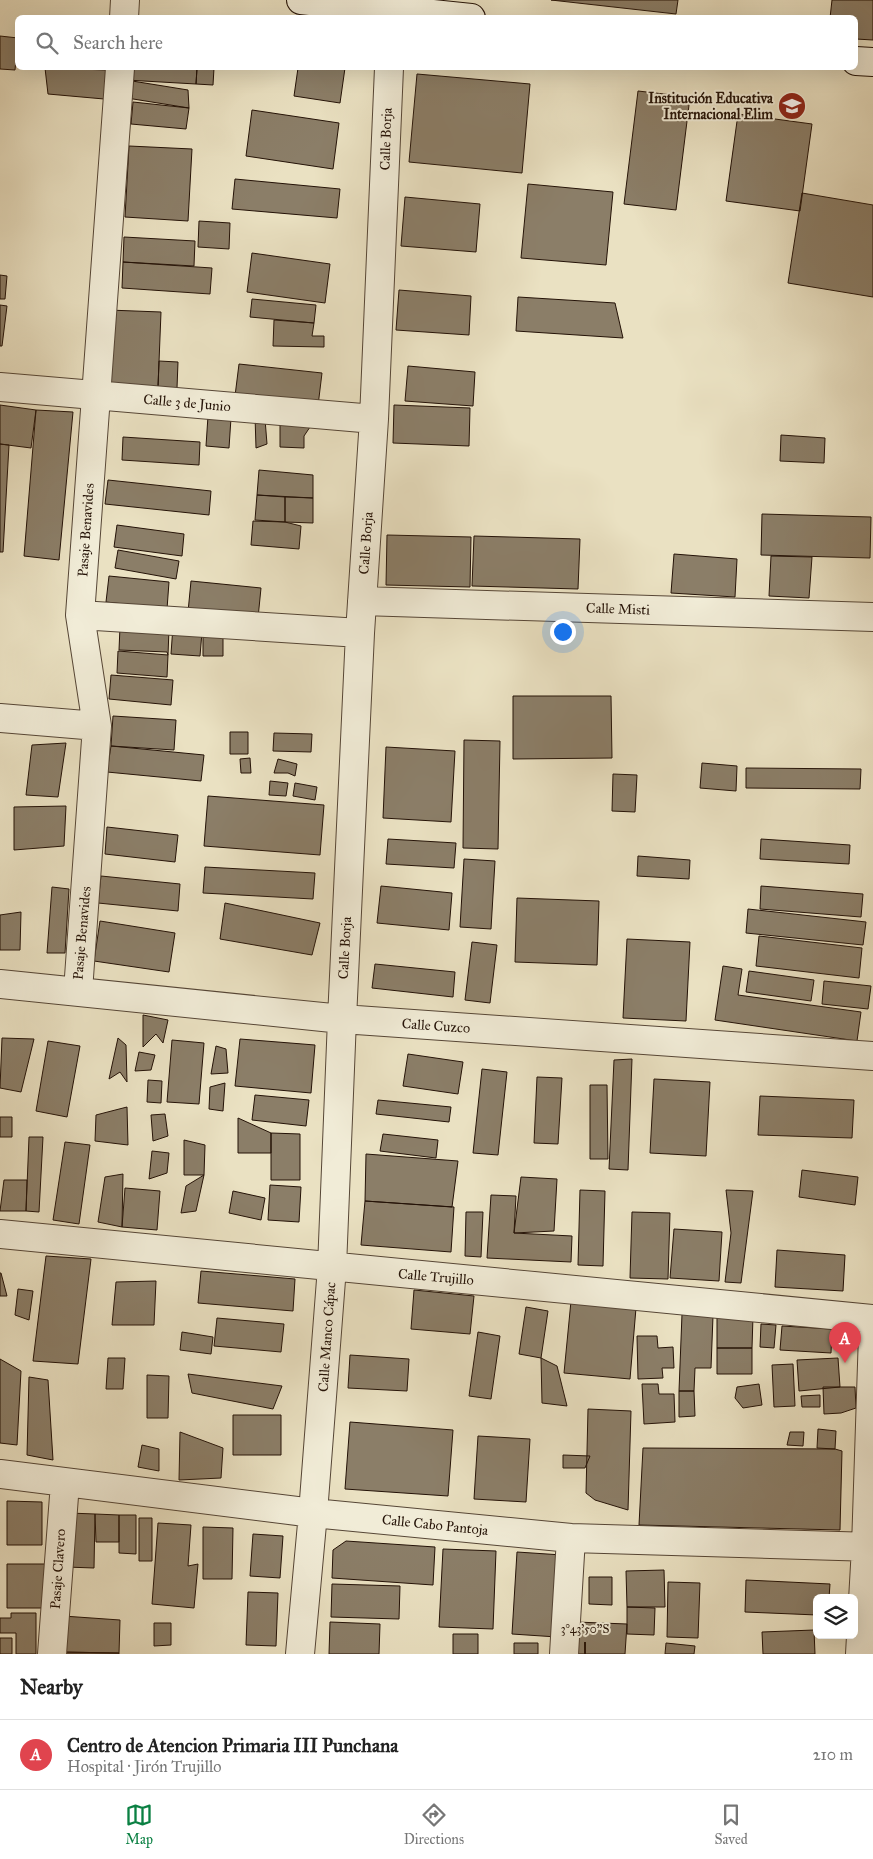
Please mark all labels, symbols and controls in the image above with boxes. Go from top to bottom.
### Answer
search box [15,15,858,70]
icon: search [33,29,61,57]
text: Search here [73,31,163,54]
place label: Institución Educativa Internacional Elim [648,90,774,123]
school or university icon: Institución Educativa Internacional Elim [777,91,807,121]
street label: Calle Borja [376,107,396,171]
street label: Calle 3 de Junio [143,391,231,416]
street label: Pasaje Benavides [74,483,98,577]
street label: Calle Borja [355,511,377,575]
street label: Calle Misti [586,599,650,619]
your location [550,619,576,645]
street label: Pasaje Benavides [69,885,95,981]
street label: Calle Borja [335,916,355,980]
street label: Calle Cuzco [401,1015,471,1037]
street label: Calle Trujillo [397,1265,475,1289]
street label: Calle Manco Cápac [315,1281,339,1393]
pin: A [829,1322,861,1363]
street label: Calle Cabo Pantoja [381,1511,489,1539]
street label: Pasaje Clavero [47,1528,69,1610]
map controls [813,1594,858,1639]
button: layers [813,1594,858,1639]
text: 3°43'50"S [561,1622,609,1636]
text: Nearby [20,1674,83,1700]
text: Centro de Atencion Primaria III Punchana [67,1734,398,1757]
text: A [31,1745,41,1764]
text: 210 m [813,1745,853,1764]
text: Hospital · Jirón Trujillo [67,1757,221,1776]
tab: Map [125,1801,153,1848]
tab: Directions [404,1801,464,1848]
tab: Saved [715,1801,748,1848]

